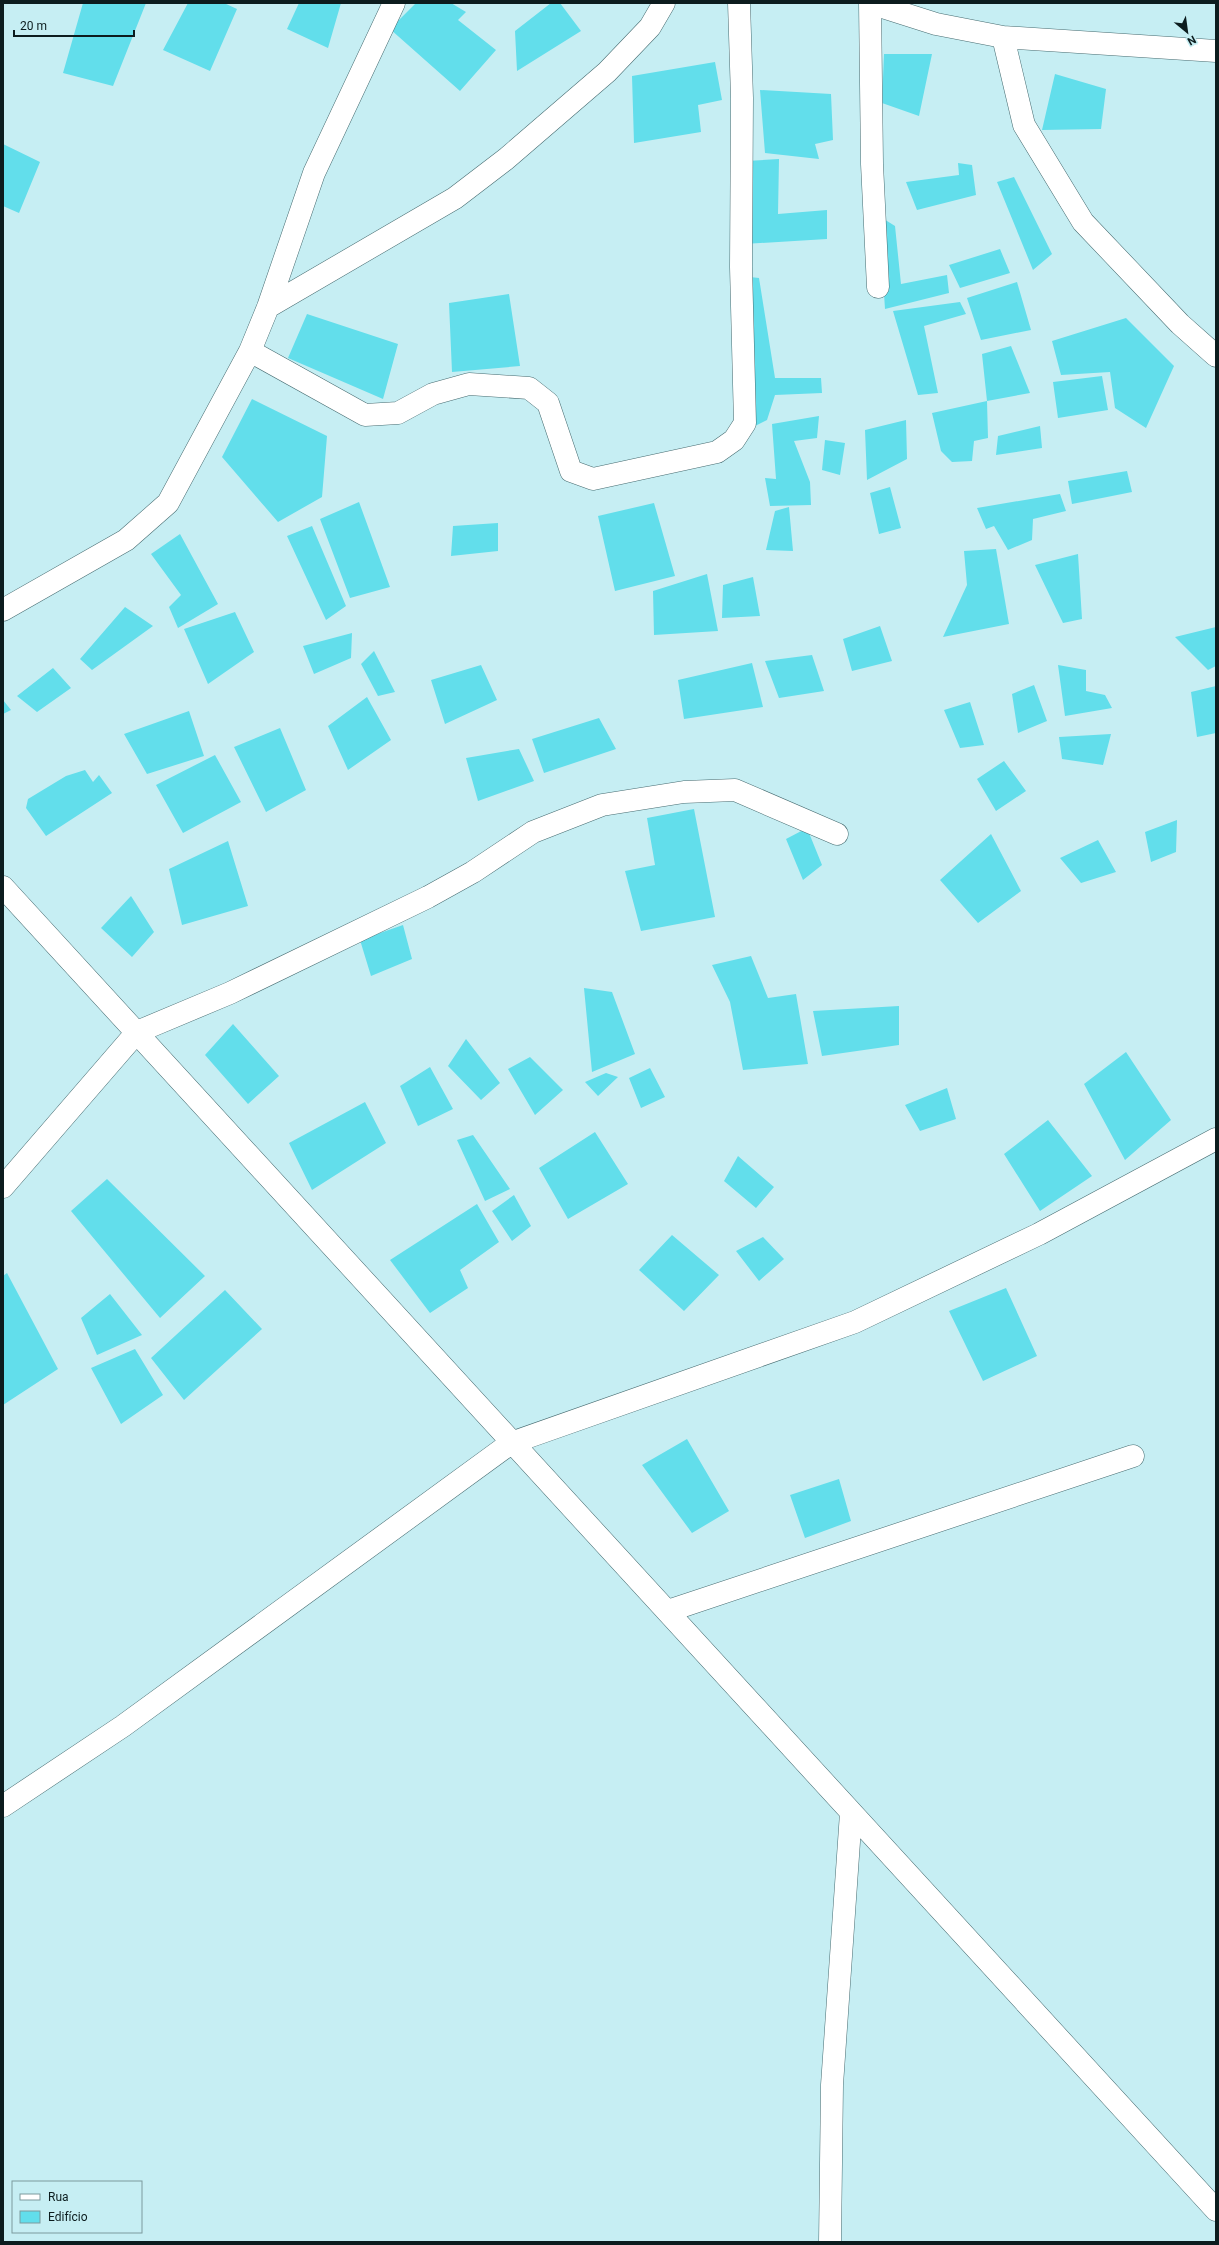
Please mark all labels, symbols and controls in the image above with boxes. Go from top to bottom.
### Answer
scale bar [14,12,134,38]
north arrow [1167,12,1207,52]
text: 20 m [20,19,47,33]
text: N [1185,33,1198,48]
legend [12,2181,142,2233]
text: Rua [48,2190,69,2204]
text: Edifício [48,2210,88,2224]

